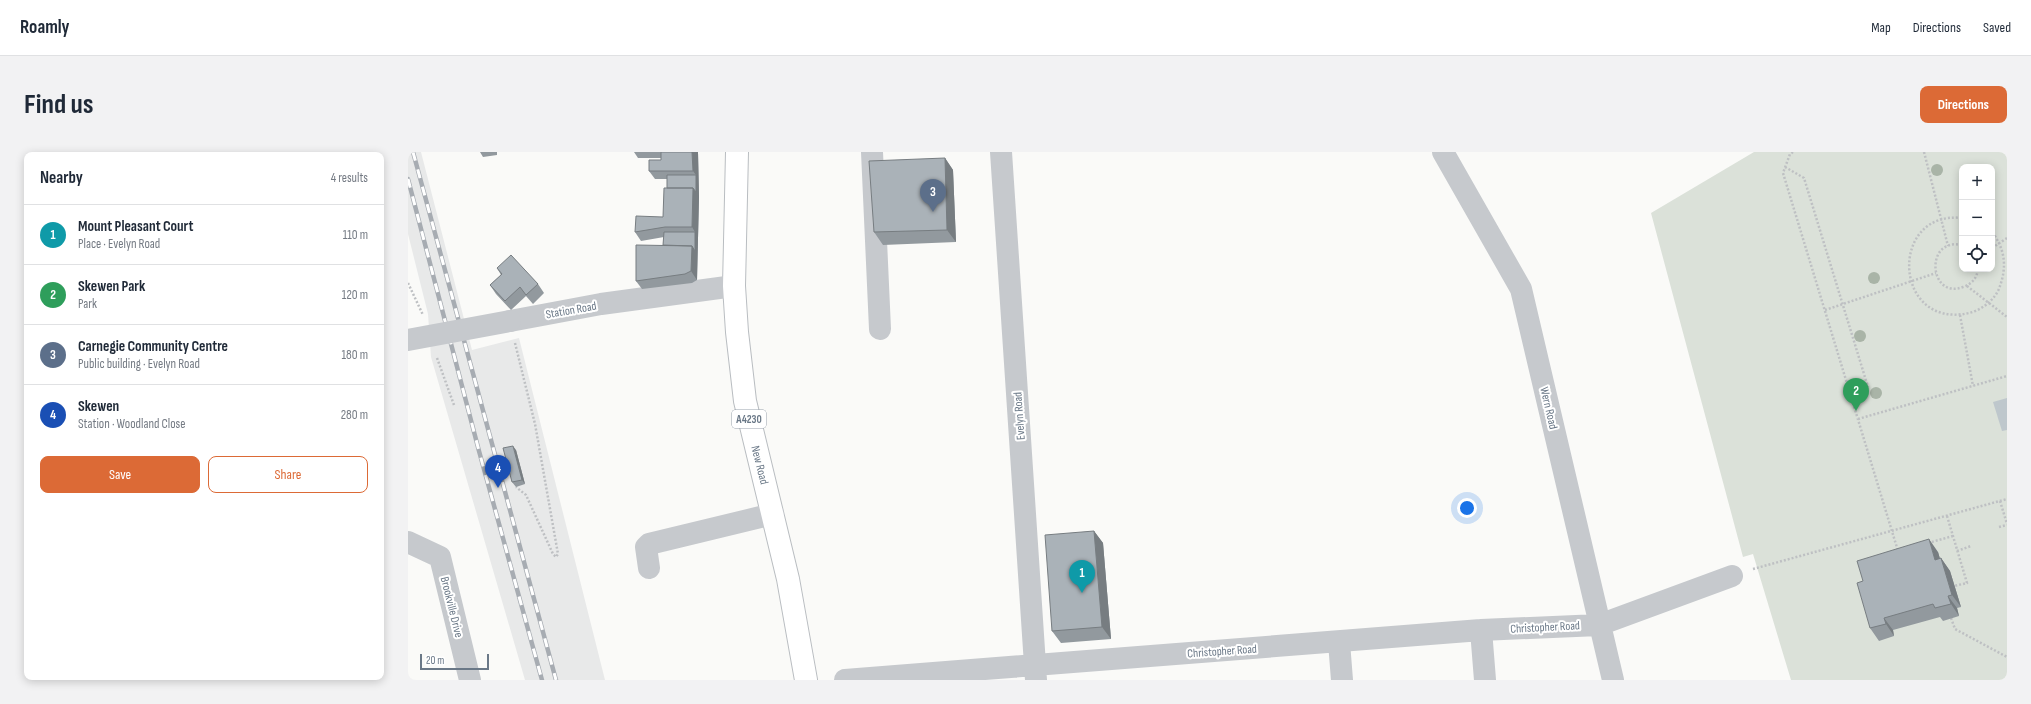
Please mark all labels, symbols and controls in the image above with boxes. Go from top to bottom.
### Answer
text: Roamly [20,16,70,39]
text: Map [1871,19,1891,36]
text: Directions [1913,19,1961,36]
text: Saved [1983,19,2011,36]
button: Directions [1920,86,2007,123]
text: Find us [24,88,93,121]
map controls [1959,164,1995,272]
button: + [1959,164,1995,200]
text: Nearby [40,168,83,188]
text: 4 results [331,170,368,186]
pin: 3 [920,179,946,212]
button: − [1959,200,1995,236]
text: Mount Pleasant Court [78,217,193,236]
text: 1 [50,227,56,243]
text: 110 m [343,227,368,243]
text: Place · Evelyn Road [78,236,160,252]
button: locate [1959,236,1995,272]
text: Skewen Park [78,277,145,296]
text: 2 [50,287,56,303]
text: 120 m [342,287,368,303]
text: Park [78,296,97,312]
street label: Station Road [545,299,598,322]
text: Carnegie Community Centre [78,337,228,356]
text: 3 [50,347,56,363]
text: 180 m [342,347,368,363]
text: Public building · Evelyn Road [78,356,200,372]
pin: 2 [1843,378,1869,411]
street label: Wern Road [1536,386,1561,431]
street label: Evelyn Road [1010,391,1029,441]
text: Skewen [78,397,119,416]
text: 4 [50,407,56,423]
text: 280 m [341,407,368,423]
road number: A4230 [732,410,766,428]
text: Station · Woodland Close [78,416,185,432]
street label: New Road [747,444,772,486]
pin: 4 [485,455,511,488]
button: Save [40,456,200,493]
button: Share [208,456,368,493]
your location [1457,498,1477,518]
pin: 1 [1069,560,1095,593]
street label: Brookville Drive [437,575,466,639]
street label: Christopher Road [1510,618,1580,637]
street label: Christopher Road [1187,642,1257,661]
scale bar [420,652,489,671]
text: 20 m [426,654,444,667]

